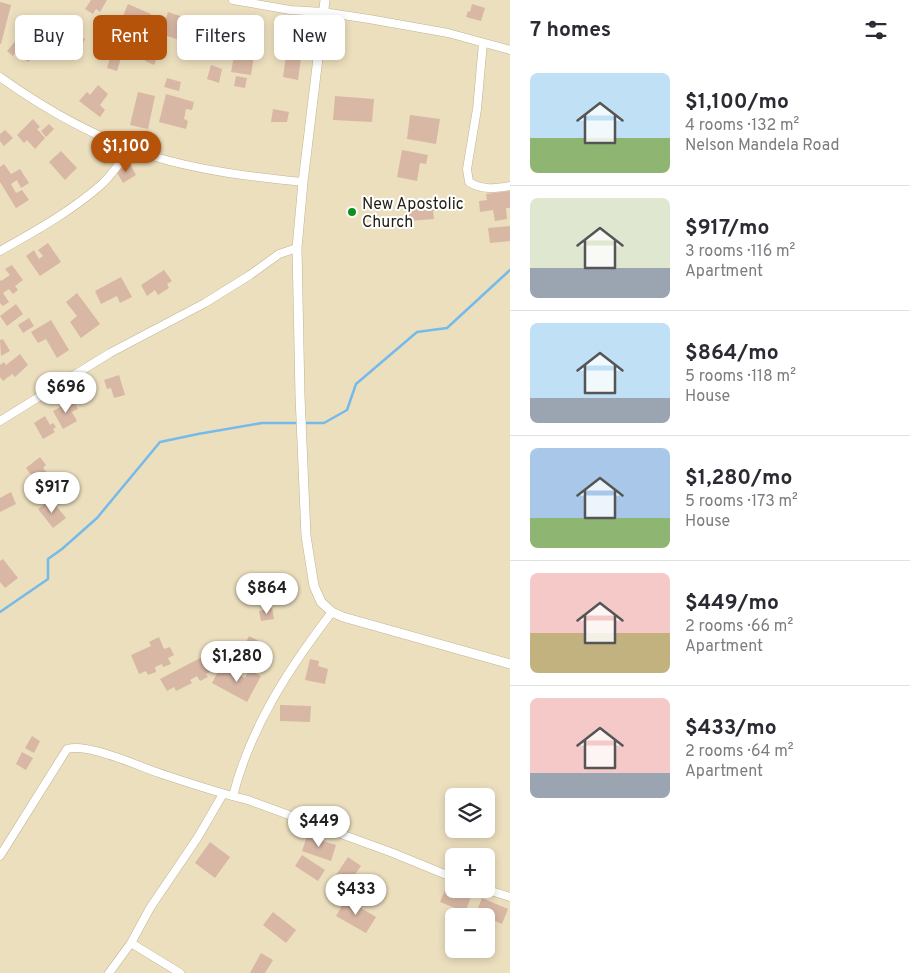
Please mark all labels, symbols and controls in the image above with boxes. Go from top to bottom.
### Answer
chip: Buy [15,15,83,60]
chip: Rent [93,15,167,60]
chip: Filters [177,15,264,60]
chip: New [274,15,345,60]
icon: filters [862,16,890,44]
text: 7 homes [530,17,611,44]
text: $1,100/mo [685,89,789,116]
icon: home [570,93,630,153]
text: 4 rooms · 132 m² [685,116,799,136]
pin: $1,100 [85,130,167,173]
text: Nelson Mandela Road [685,136,839,156]
text: $1,100 [102,137,150,157]
place label: New Apostolic Church [362,195,464,233]
marker: New Apostolic Church [346,206,358,218]
text: $917/mo [685,215,769,242]
icon: home [570,218,630,278]
text: 3 rooms · 116 m² [685,242,795,262]
text: Apartment [685,262,763,282]
text: $864/mo [685,340,779,367]
icon: home [570,343,630,403]
text: 5 rooms · 118 m² [685,367,796,387]
pin: $696 [36,372,96,414]
text: $696 [46,378,86,398]
text: House [685,387,730,407]
text: $1,280/mo [685,465,792,492]
icon: home [570,468,630,528]
pin: $917 [22,472,82,514]
text: $917 [35,478,69,498]
text: 5 rooms · 173 m² [685,492,798,512]
text: House [685,512,730,532]
pin: $864 [237,572,297,615]
text: $864 [247,579,287,599]
text: $449/mo [685,590,779,617]
icon: home [570,593,630,653]
text: 2 rooms · 66 m² [685,617,793,637]
text: Apartment [685,637,763,657]
pin: $1,280 [196,640,278,683]
text: $1,280 [212,647,262,667]
text: $433/mo [685,715,777,742]
icon: home [570,718,630,778]
text: 2 rooms · 64 m² [685,742,794,762]
text: Apartment [685,762,763,782]
map controls [445,788,495,958]
button: layers [445,788,495,838]
pin: $449 [289,806,349,848]
text: $449 [299,812,339,832]
button: + [445,848,495,898]
pin: $433 [326,874,386,916]
text: $433 [336,880,376,900]
button: − [445,908,495,958]

